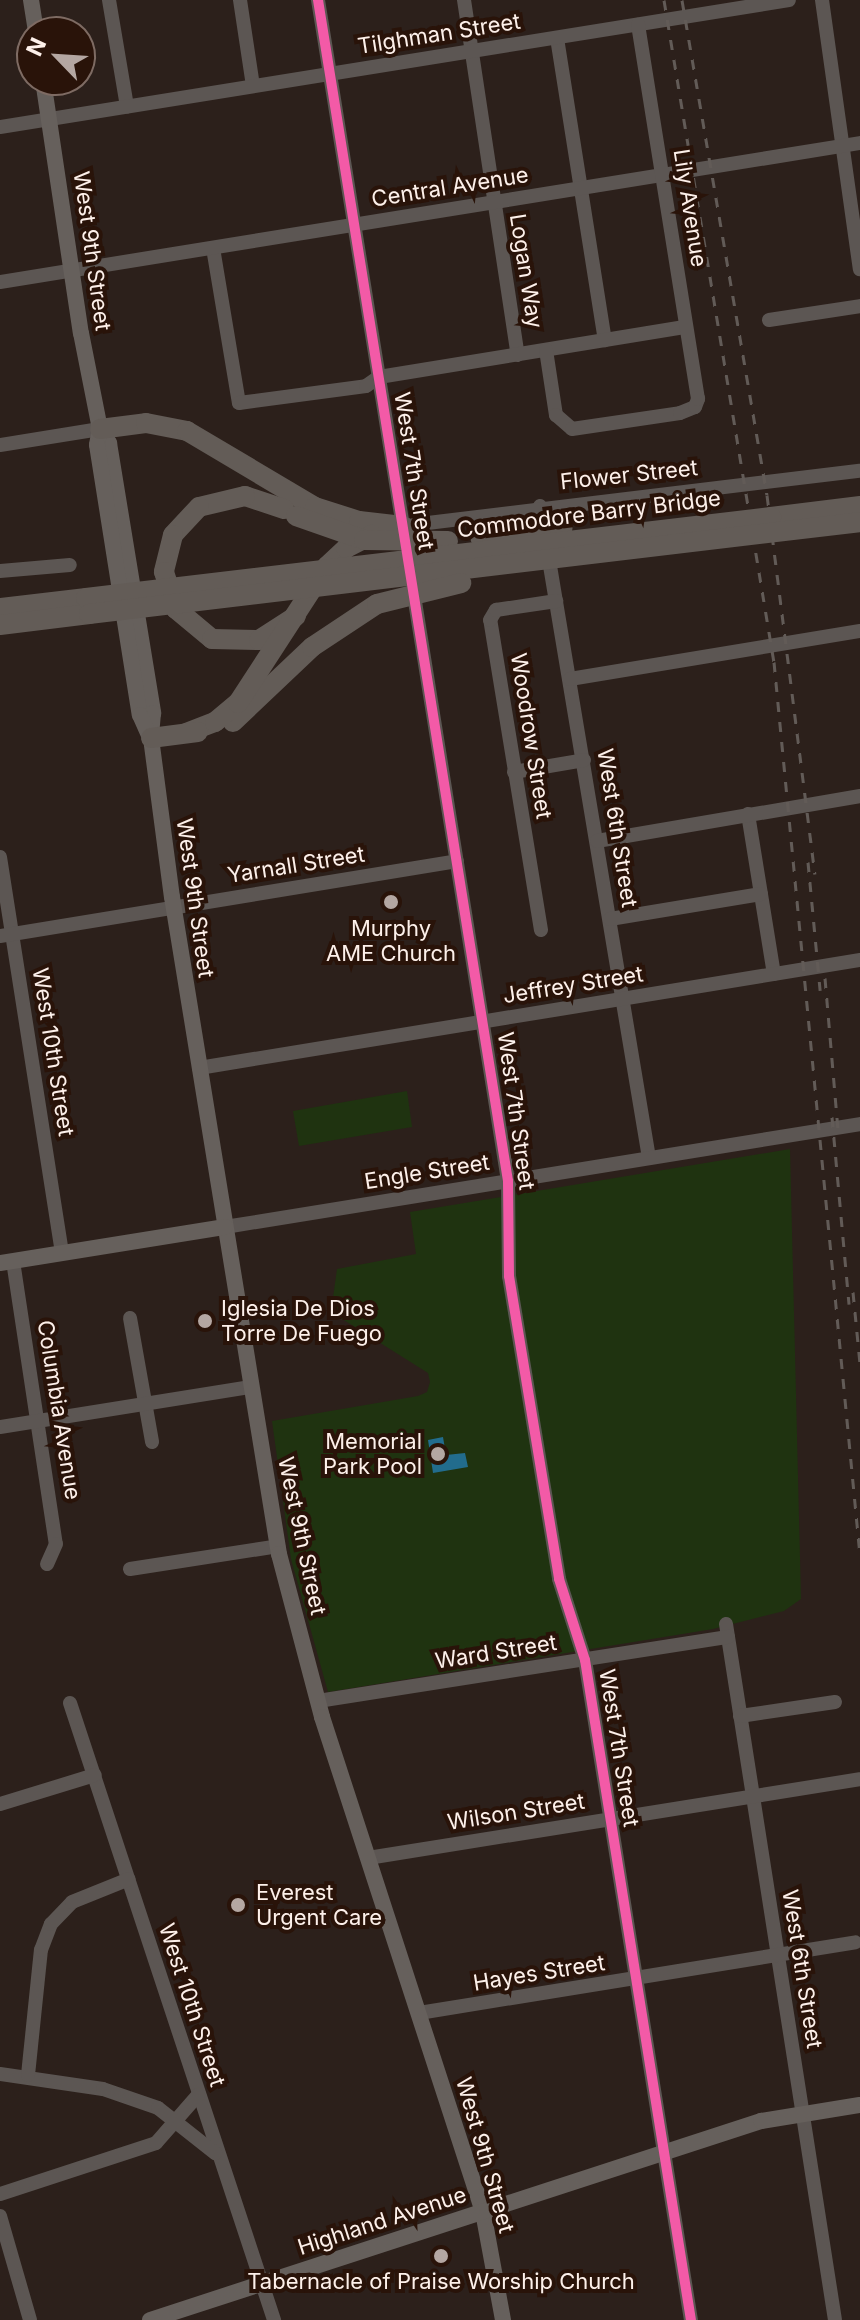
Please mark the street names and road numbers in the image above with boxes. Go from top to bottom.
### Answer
street label: Tilghman Street [356,8,522,60]
street label: Lily Avenue [668,147,712,269]
street label: Central Avenue [370,162,530,212]
street label: West 9th Street [68,170,116,332]
street label: Logan Way [504,212,548,330]
street label: West 7th Street [389,390,439,552]
street label: Flower Street [559,455,699,495]
street label: Commodore Barry Bridge [456,485,722,543]
street label: Woodrow Street [505,651,557,821]
street label: West 6th Street [591,747,643,909]
street label: West 9th Street [171,817,219,979]
street label: Yarnall Street [225,841,367,889]
street label: Jeffrey Street [501,961,645,1009]
street label: West 10th Street [27,966,79,1138]
street label: West 7th Street [492,1030,540,1192]
street label: Engle Street [363,1149,491,1195]
street label: Columbia Avenue [32,1318,86,1502]
street label: West 9th Street [272,1455,332,1617]
street label: Ward Street [433,1629,559,1675]
street label: West 7th Street [594,1667,644,1829]
street label: Wilson Street [446,1788,586,1836]
street label: West 6th Street [776,1888,828,2050]
street label: West 10th Street [153,1920,231,2090]
street label: Hayes Street [471,1950,607,1996]
street label: West 9th Street [450,2074,520,2236]
street label: Highland Avenue [294,2181,470,2261]

